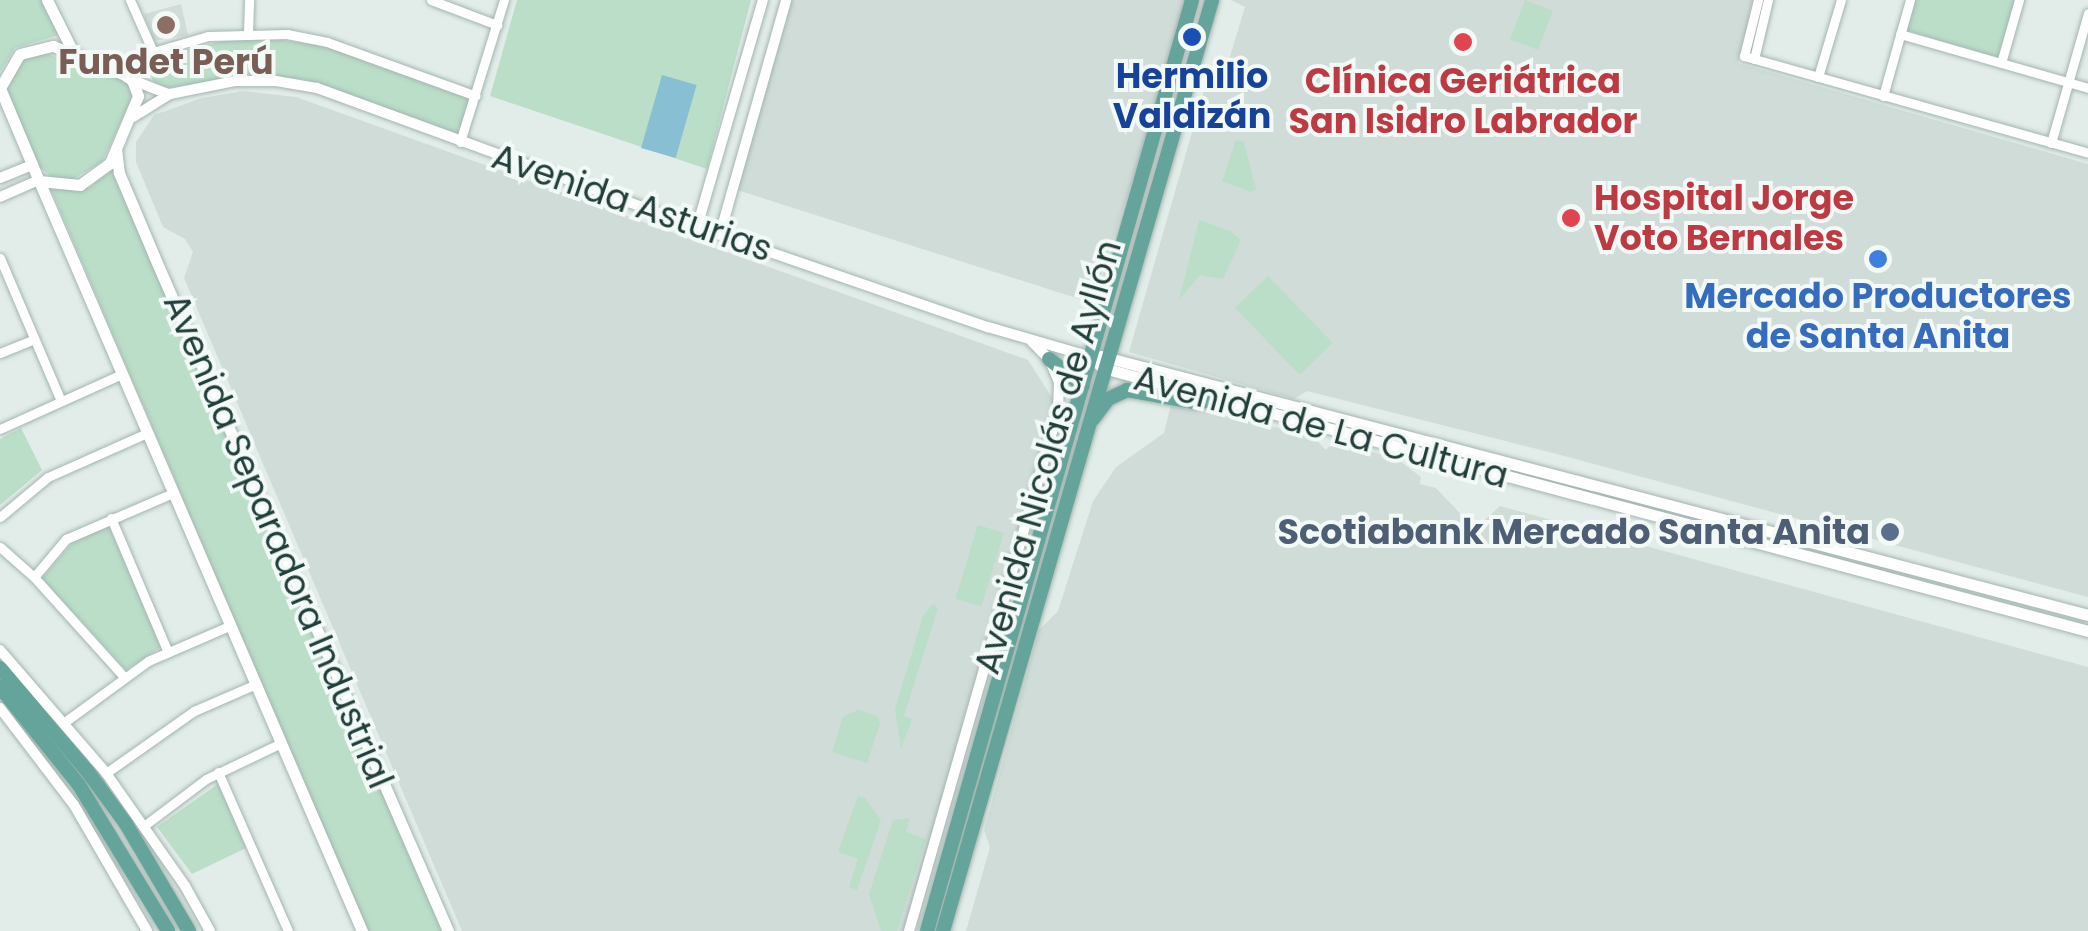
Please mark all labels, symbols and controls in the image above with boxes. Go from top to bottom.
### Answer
marker: Fundet Perú [155,14,177,36]
marker: Hermilio Valdizán [1179,24,1205,50]
marker: Clínica Geriátrica San Isidro Labrador [1450,29,1476,55]
place label: Fundet Perú [58,41,274,83]
place label: Hermilio Valdizán [1113,55,1271,137]
place label: Clínica Geriátrica San Isidro Labrador [1289,60,1637,142]
street label: Avenida Asturias [487,135,777,271]
place label: Hospital Jorge Voto Bernales [1594,177,1854,259]
marker: Hospital Jorge Voto Bernales [1558,205,1584,231]
street label: Avenida Nicolás de Ayllón [966,235,1130,679]
marker: Mercado Productores de Santa Anita [1867,248,1889,270]
place label: Mercado Productores de Santa Anita [1684,275,2072,357]
street label: Avenida Separadora Industrial [155,287,401,795]
street label: Avenida de La Cultura [1129,357,1513,497]
place label: Scotiabank Mercado Santa Anita [1277,511,1870,553]
marker: Scotiabank Mercado Santa Anita [1879,521,1901,543]

